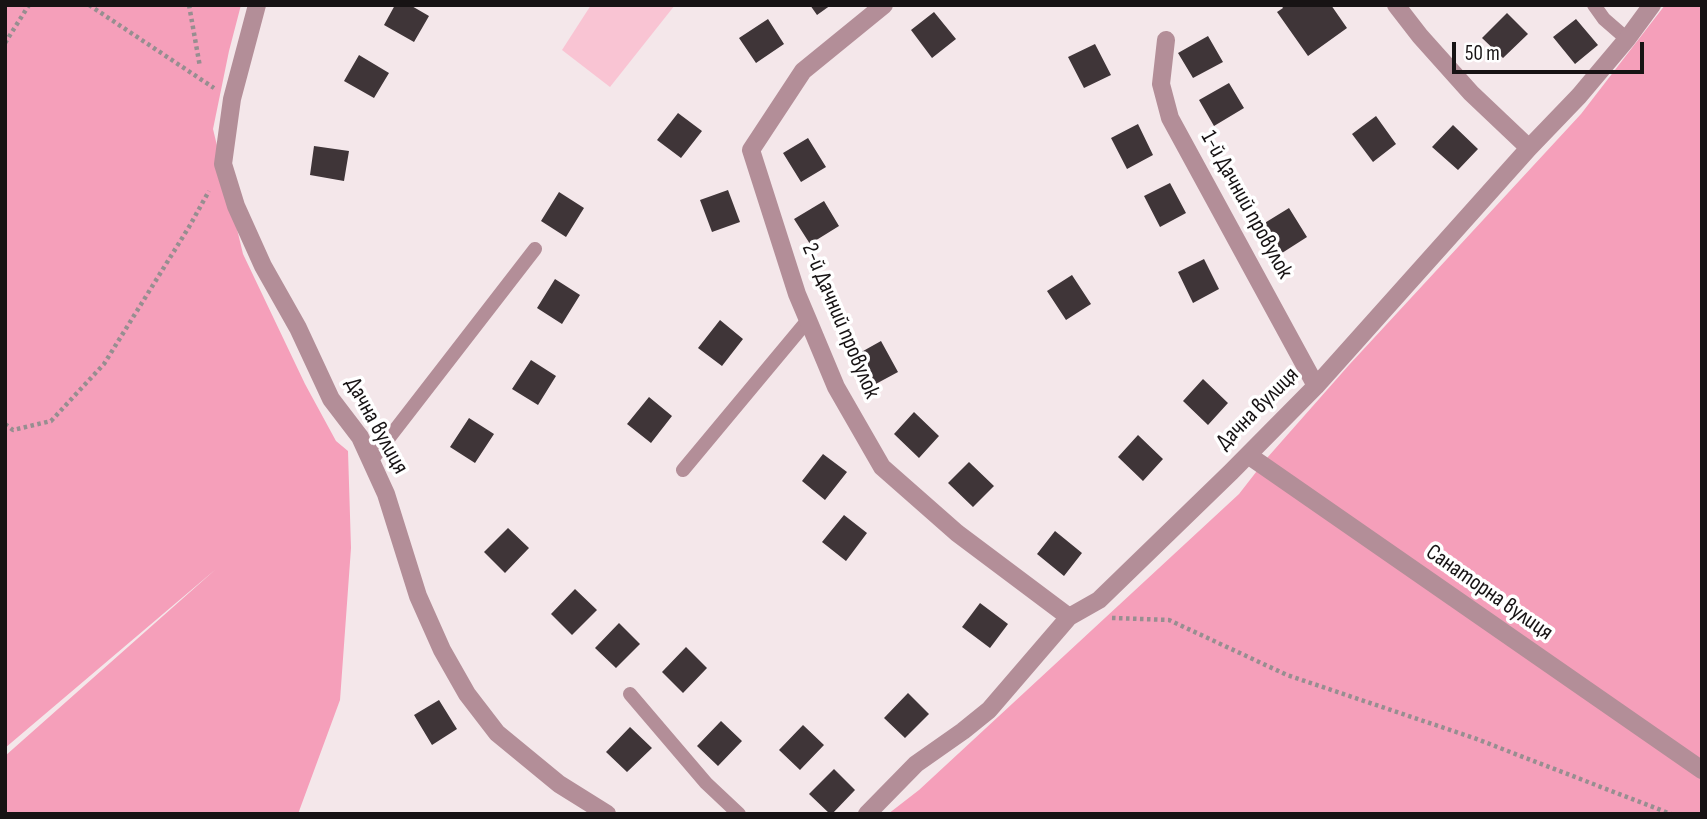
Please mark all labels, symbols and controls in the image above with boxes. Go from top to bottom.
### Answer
scale bar [1455,28,1648,72]
text: 50 m [1465,41,1500,66]
street label: 1-й Дачний провулок [1194,126,1298,284]
street label: 2-й Дачний провулок [795,239,885,403]
street label: Дачна вулиця [1211,362,1305,456]
street label: Дачна вулиця [338,373,414,479]
street label: Санаторна вулиця [1420,539,1558,647]

